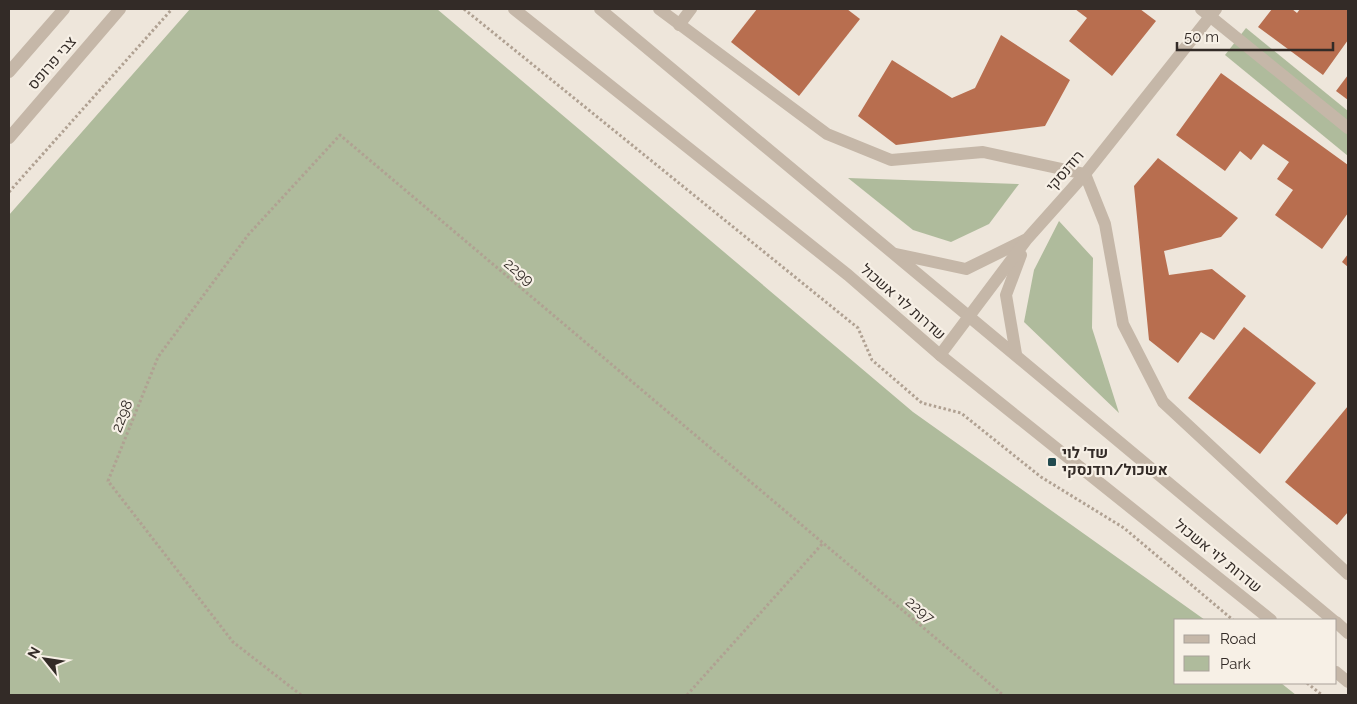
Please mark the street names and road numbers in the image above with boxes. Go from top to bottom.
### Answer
street label: צבי פרופס [24,33,80,93]
street label: רודנסקי [1042,147,1088,195]
street label: 2299 [500,254,538,290]
street label: שדרות לוי אשכול [857,260,949,344]
street label: 2298 [107,397,137,435]
street label: שדרות לוי אשכול [1171,515,1265,597]
street label: 2297 [902,593,938,627]

